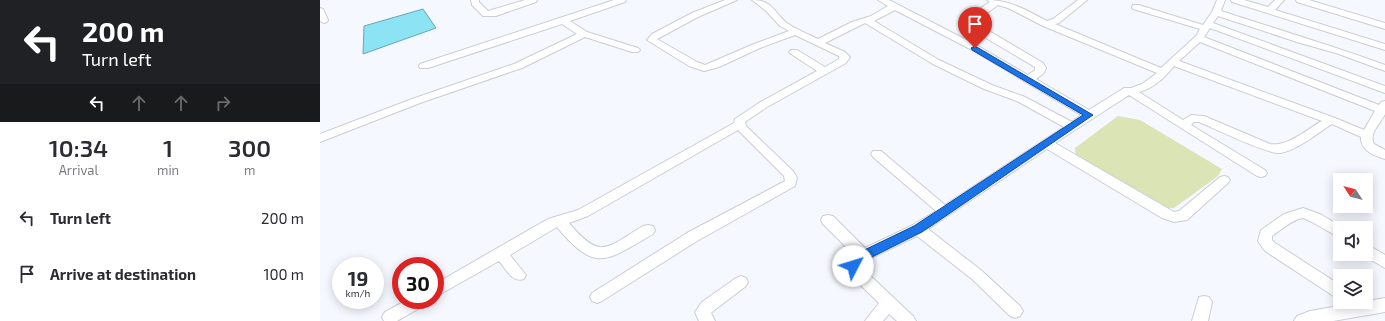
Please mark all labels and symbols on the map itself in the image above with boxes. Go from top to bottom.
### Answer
pin [958,7.0,992,48]
north arrow [1333,173,1373,213]
position arrow [832,245,874,287]
speed limit sign: 30 [392,257,444,309]

